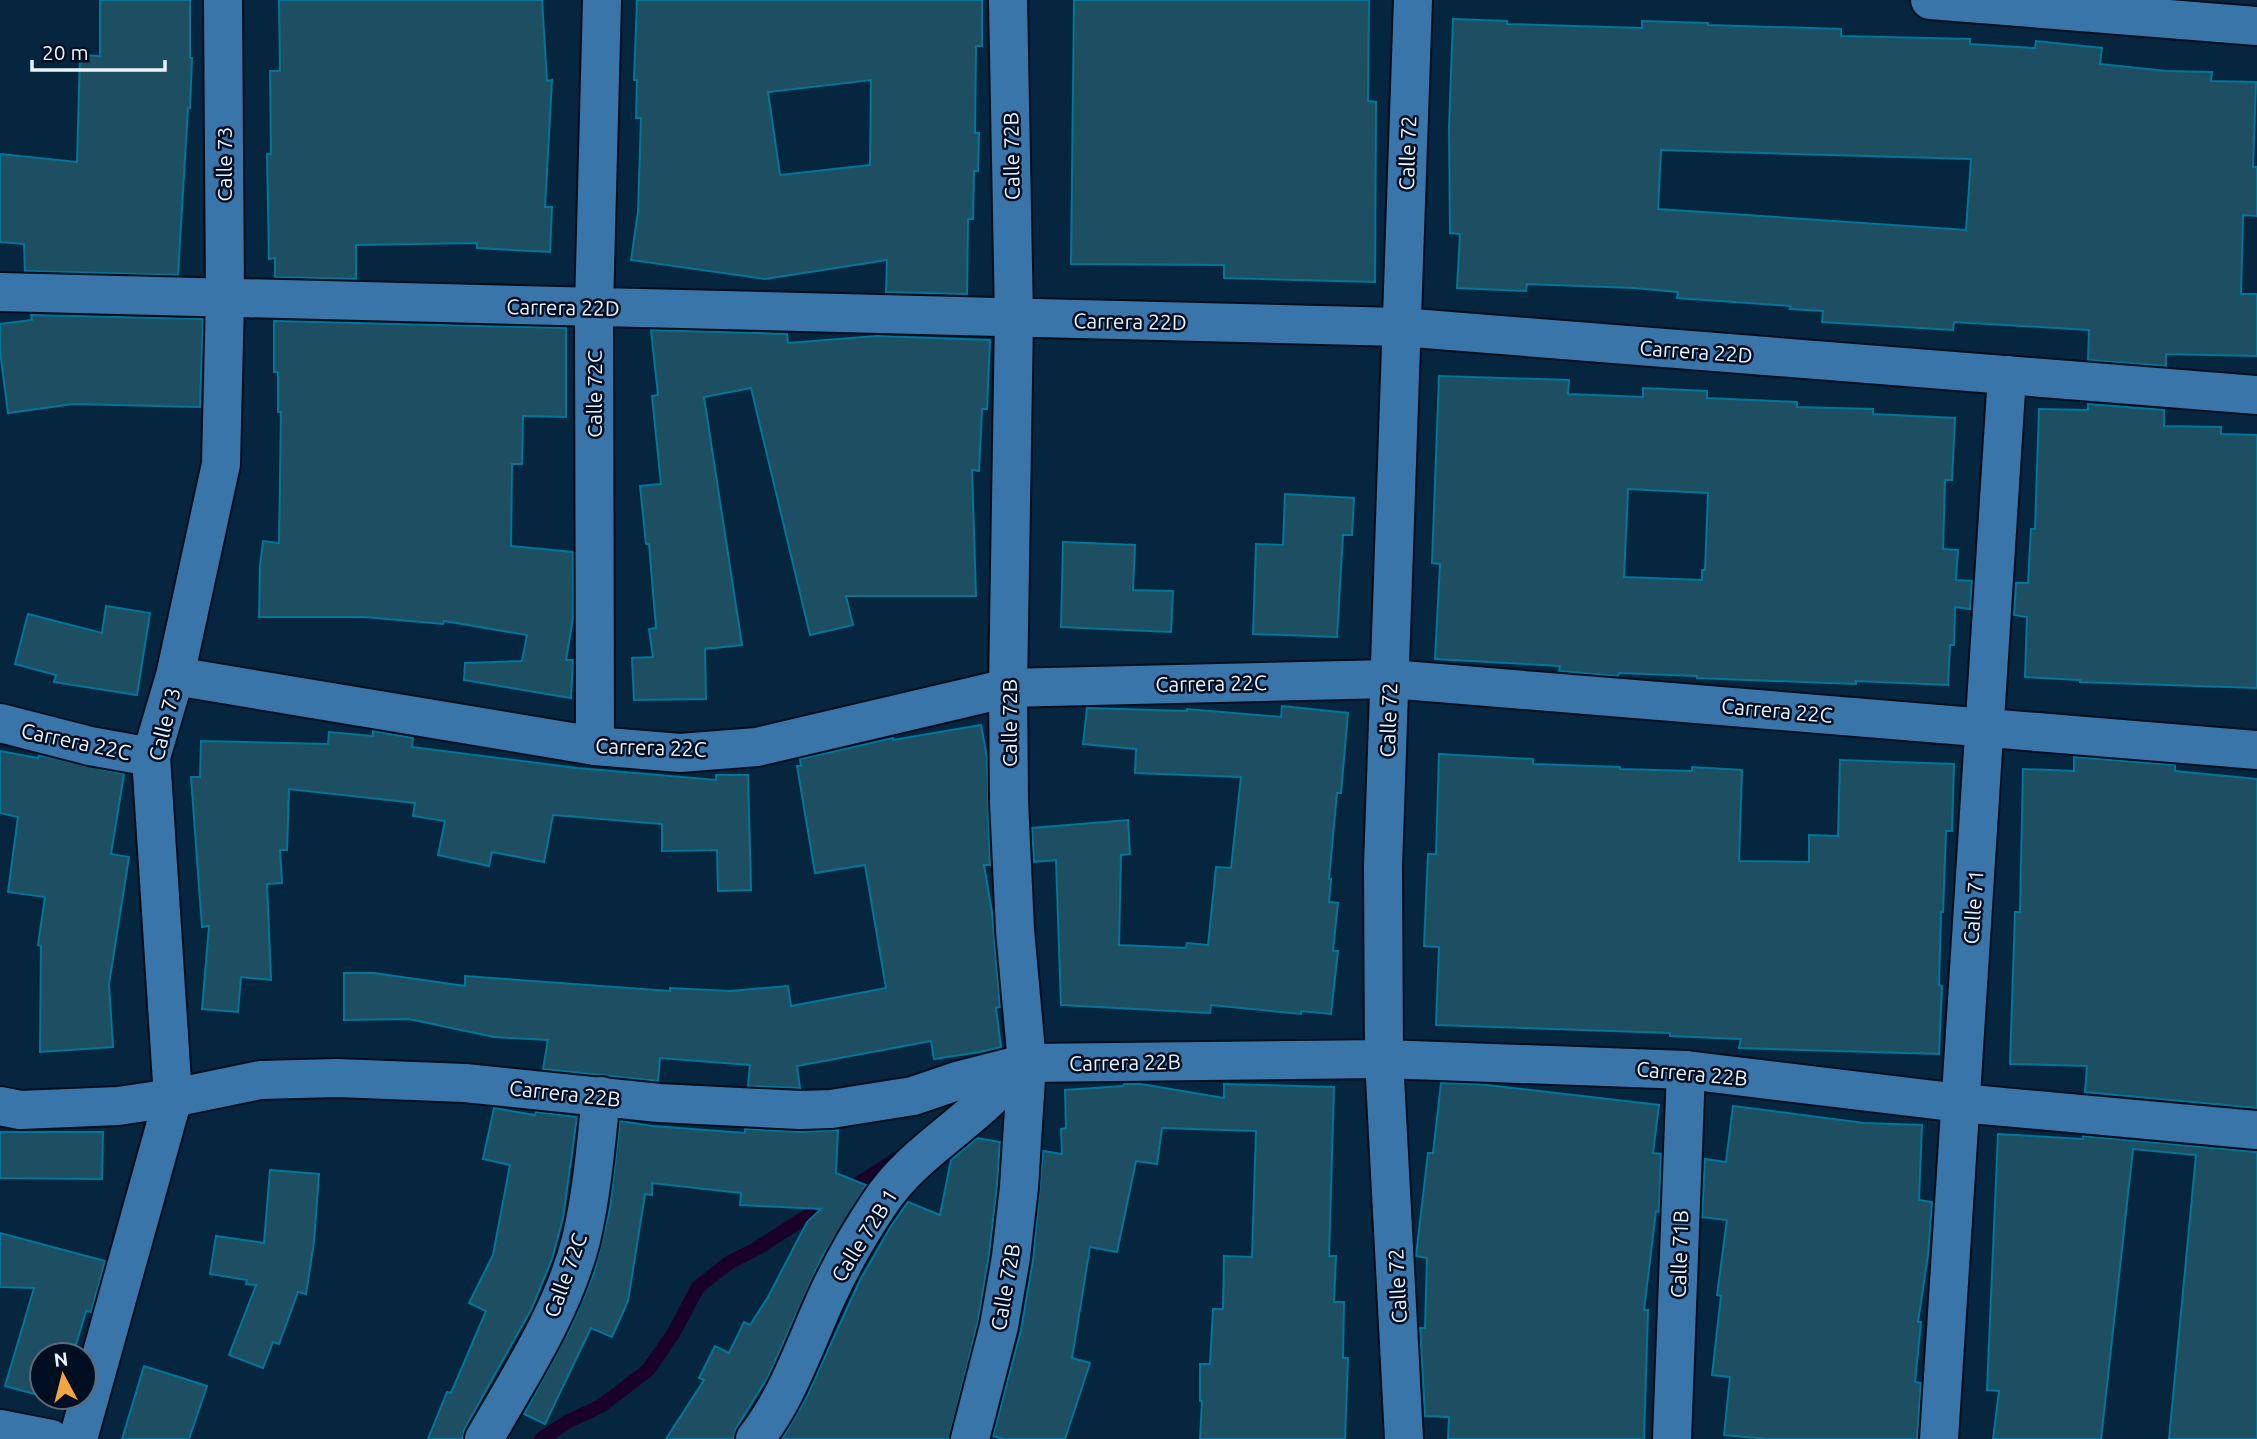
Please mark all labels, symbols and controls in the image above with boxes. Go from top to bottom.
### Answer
scale bar [32,28,164,72]
text: 20 m [42,40,89,64]
street label: Calle 72B [998,112,1024,200]
street label: Calle 72 [1394,115,1420,191]
street label: Calle 73 [212,127,236,201]
street label: Carrera 22D [506,294,620,320]
street label: Carrera 22D [1073,308,1187,334]
street label: Carrera 22D [1639,335,1753,367]
street label: Calle 72C [582,350,606,438]
street label: Carrera 22C [1155,670,1267,696]
street label: Calle 72B [997,679,1021,767]
street label: Calle 72 [1375,682,1401,758]
street label: Calle 73 [143,685,185,763]
street label: Carrera 22C [1721,693,1834,727]
street label: Carrera 22C [19,718,133,764]
street label: Carrera 22C [595,733,707,761]
street label: Calle 71 [1958,869,1988,945]
street label: Carrera 22B [1069,1049,1181,1075]
street label: Carrera 22B [1635,1056,1749,1090]
street label: Carrera 22B [508,1075,622,1111]
street label: Calle 72B 1 [826,1184,902,1286]
street label: Calle 71B [1665,1210,1693,1298]
street label: Calle 72C [539,1230,591,1320]
street label: Calle 72B [986,1242,1024,1332]
street label: Calle 72 [1383,1248,1411,1324]
north arrow [28,1341,98,1411]
text: N [53,1347,69,1371]

